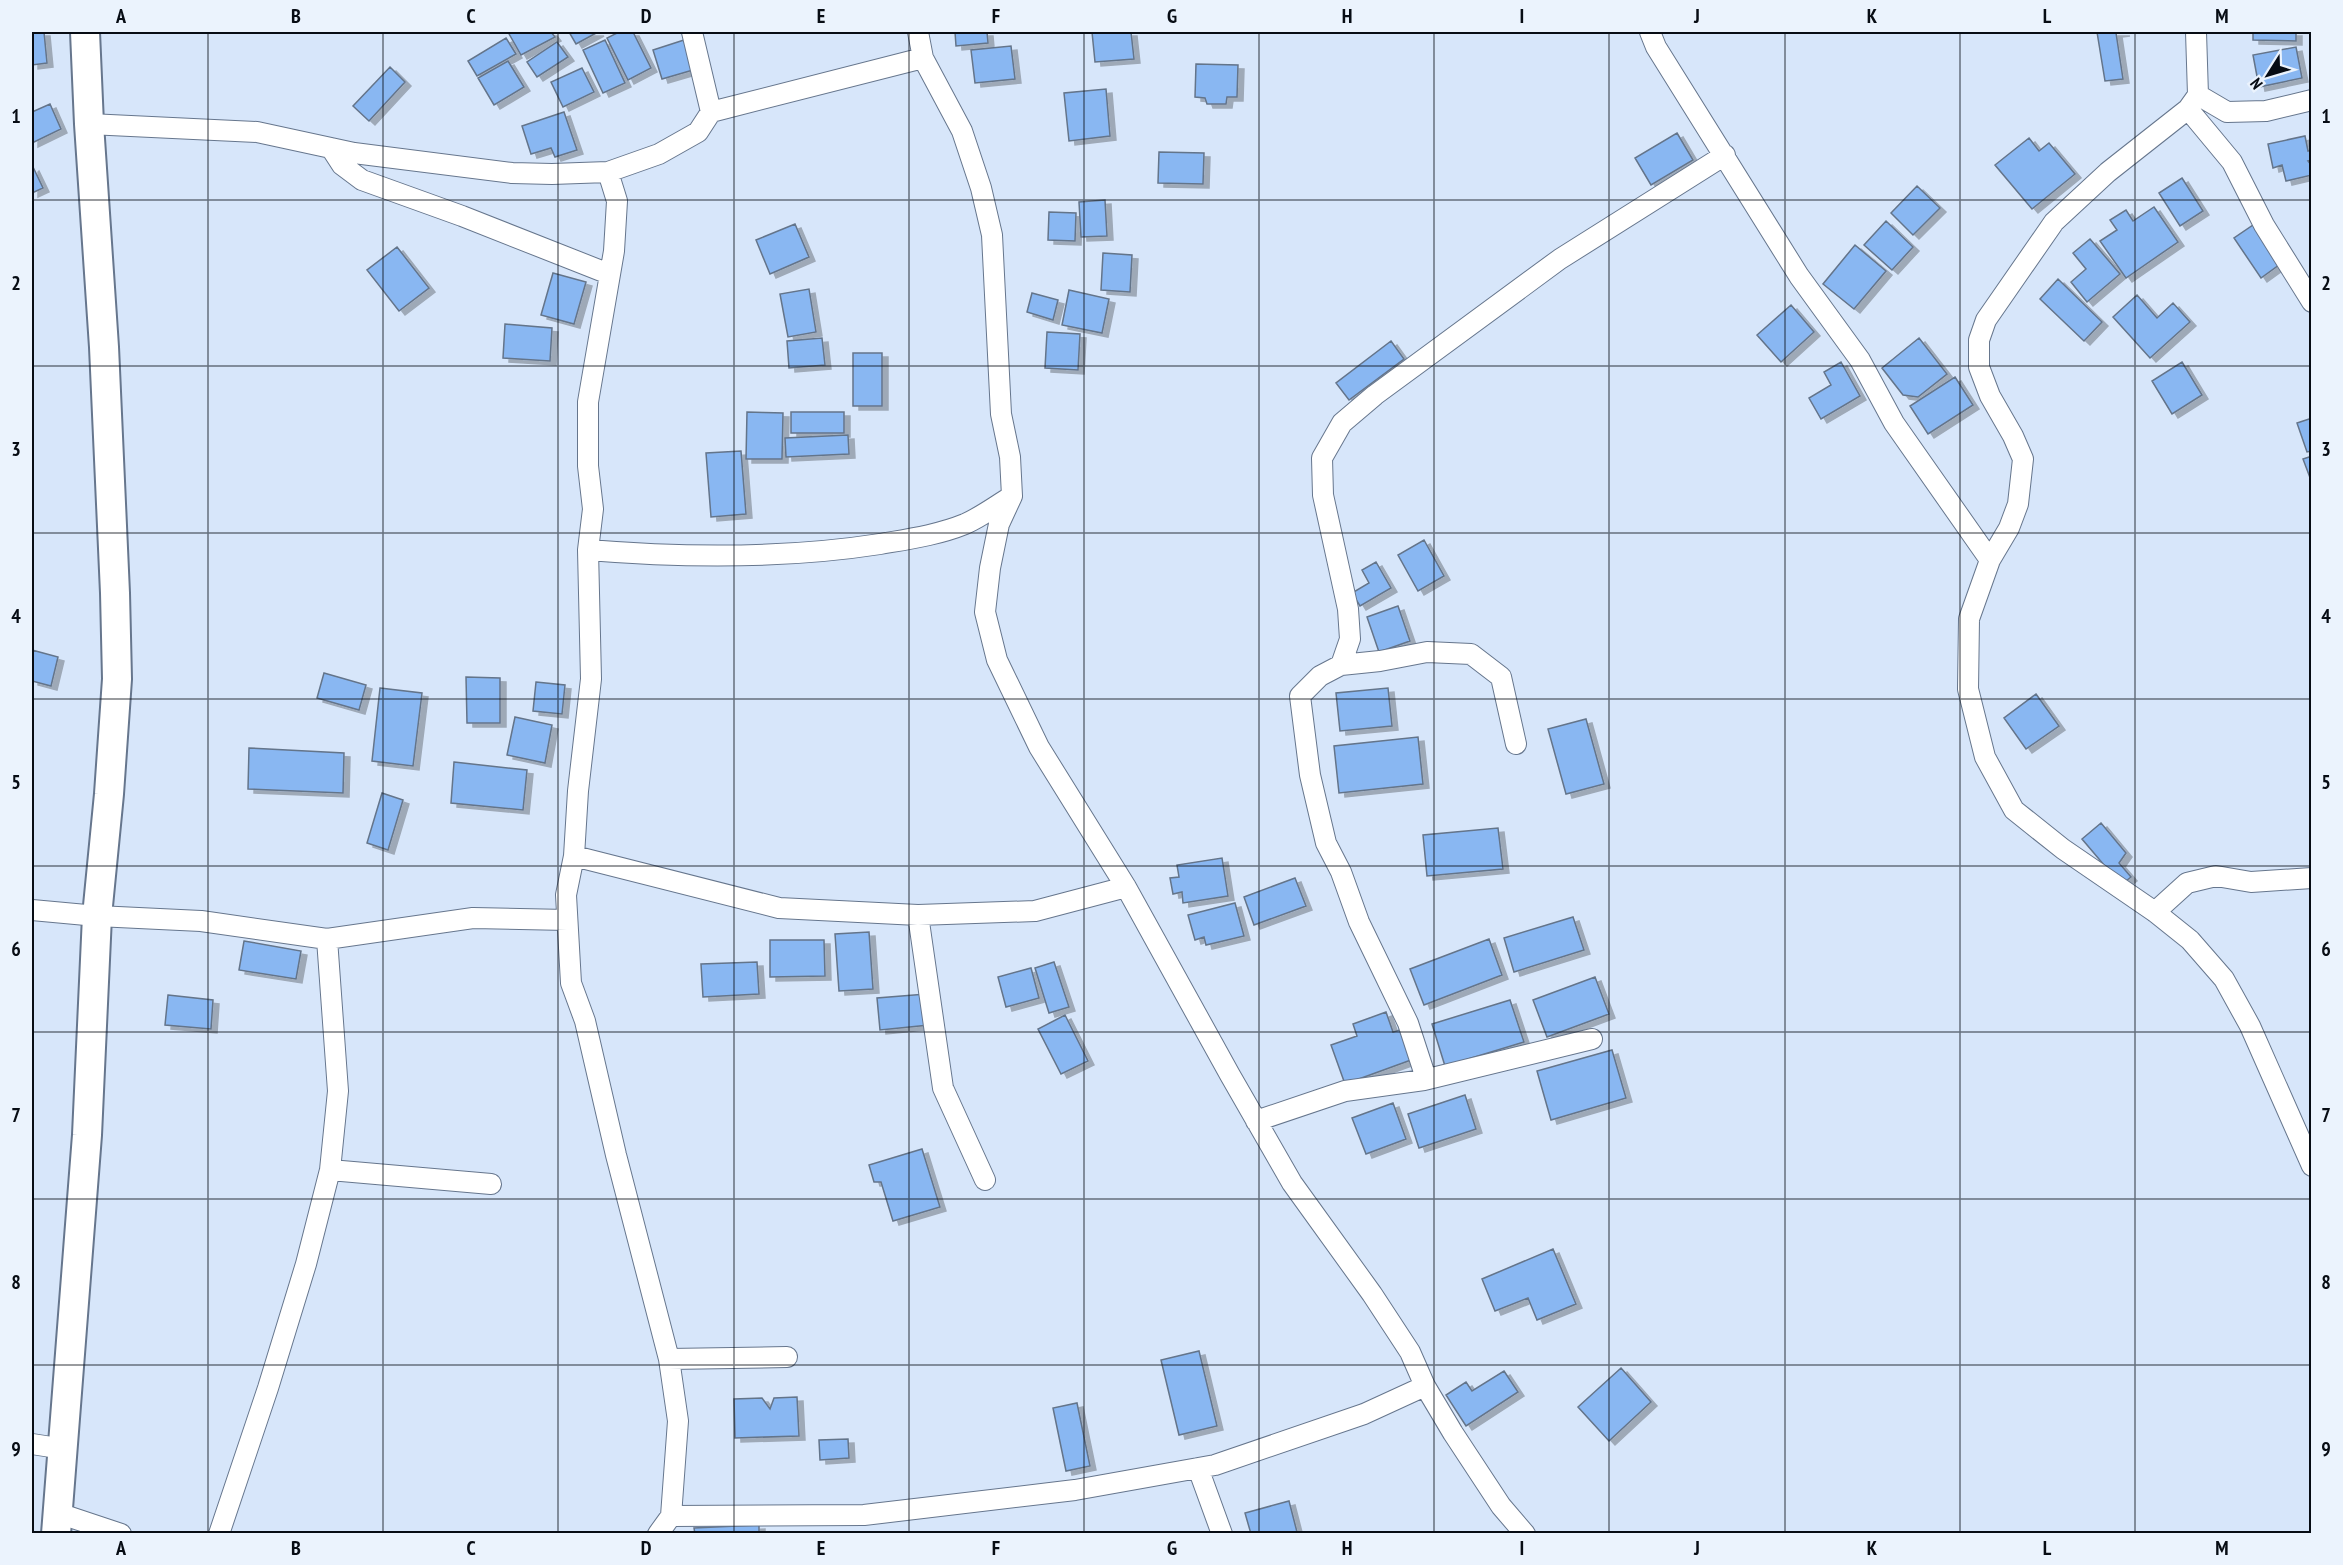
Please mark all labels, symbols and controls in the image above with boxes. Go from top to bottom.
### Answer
text: A [115,3,127,29]
text: B [291,3,301,29]
text: C [466,3,476,29]
text: D [641,3,652,29]
text: E [817,3,825,29]
text: F [992,3,1000,29]
text: G [1167,3,1177,29]
text: H [1342,3,1352,29]
text: I [1520,3,1524,29]
text: J [1693,3,1700,29]
text: K [1867,3,1878,29]
text: L [2043,3,2052,29]
text: M [2215,3,2229,29]
north arrow [2238,45,2298,105]
text: N [2245,75,2267,93]
text: 1 [11,103,21,129]
text: 1 [2321,103,2331,129]
text: 2 [11,270,21,296]
text: 2 [2321,270,2331,296]
text: 3 [11,436,21,462]
text: 3 [2321,436,2331,462]
text: 4 [11,603,21,629]
text: 4 [2321,603,2331,629]
text: 5 [11,769,21,795]
text: 5 [2321,769,2331,795]
text: 6 [11,936,21,962]
text: 6 [2321,936,2331,962]
text: 7 [11,1102,21,1128]
text: 7 [2321,1102,2331,1128]
text: 8 [11,1269,21,1295]
text: 8 [2321,1269,2331,1295]
text: 9 [11,1436,21,1462]
text: 9 [2321,1436,2331,1462]
text: A [115,1535,127,1561]
text: B [291,1535,301,1561]
text: C [466,1535,476,1561]
text: D [641,1535,652,1561]
text: E [817,1535,825,1561]
text: F [992,1535,1000,1561]
text: G [1167,1535,1177,1561]
text: H [1342,1535,1352,1561]
text: I [1520,1535,1524,1561]
text: J [1693,1535,1700,1561]
text: K [1867,1535,1878,1561]
text: L [2043,1535,2052,1561]
text: M [2215,1535,2229,1561]

